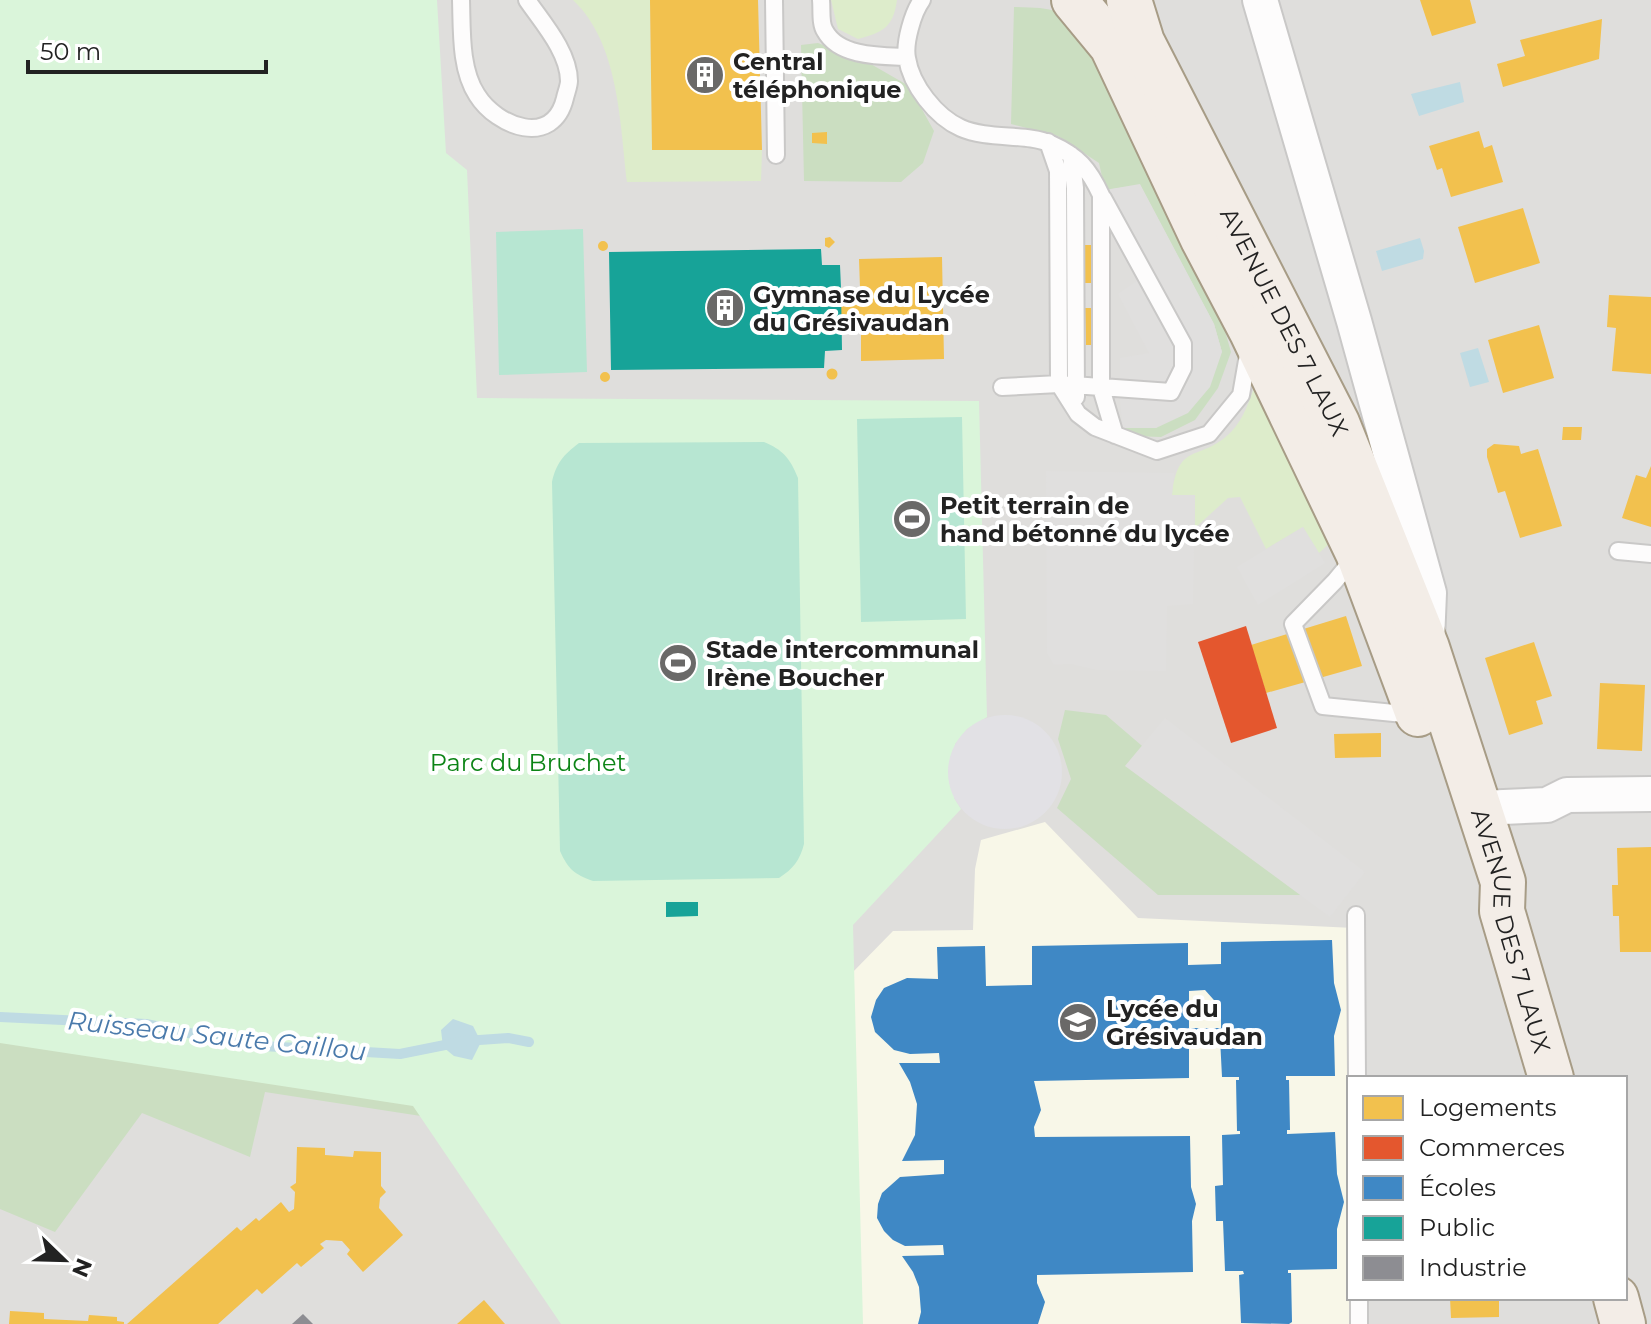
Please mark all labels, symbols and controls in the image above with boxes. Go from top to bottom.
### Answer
scale bar [28,24,266,74]
text: 50 m [40,37,101,66]
place label: Central téléphonique [733,47,902,104]
building icon: Central téléphonique [684,54,726,96]
street label: AVENUE DES 7 LAUX [1215,203,1355,440]
place label: Gymnase du Lycée du Grésivaudan [753,280,990,337]
building icon: Gymnase du Lycée du Grésivaudan [704,287,746,329]
place label: Petit terrain de hand bétonné du lycée [940,491,1230,548]
sports icon: Petit terrain de hand bétonné du lycée [891,498,933,540]
place label: Stade intercommunal Irène Boucher [706,635,979,692]
sports icon: Stade intercommunal Irène Boucher [657,642,699,684]
park label: Parc du Bruchet [430,748,626,777]
street label: AVENUE DES 7 LAUX [1466,805,1557,1056]
place label: Lycée du Grésivaudan [1106,994,1263,1051]
school or university icon: Lycée du Grésivaudan [1057,1001,1099,1043]
water label: Ruisseau Saute Caillou [66,1004,368,1068]
legend [1347,1076,1627,1300]
text: Logements [1419,1093,1557,1122]
text: Commerces [1419,1133,1565,1162]
text: Écoles [1419,1173,1496,1202]
text: Public [1419,1213,1495,1242]
north arrow [24,1220,104,1300]
text: Industrie [1419,1253,1527,1282]
text: N [66,1254,98,1281]

